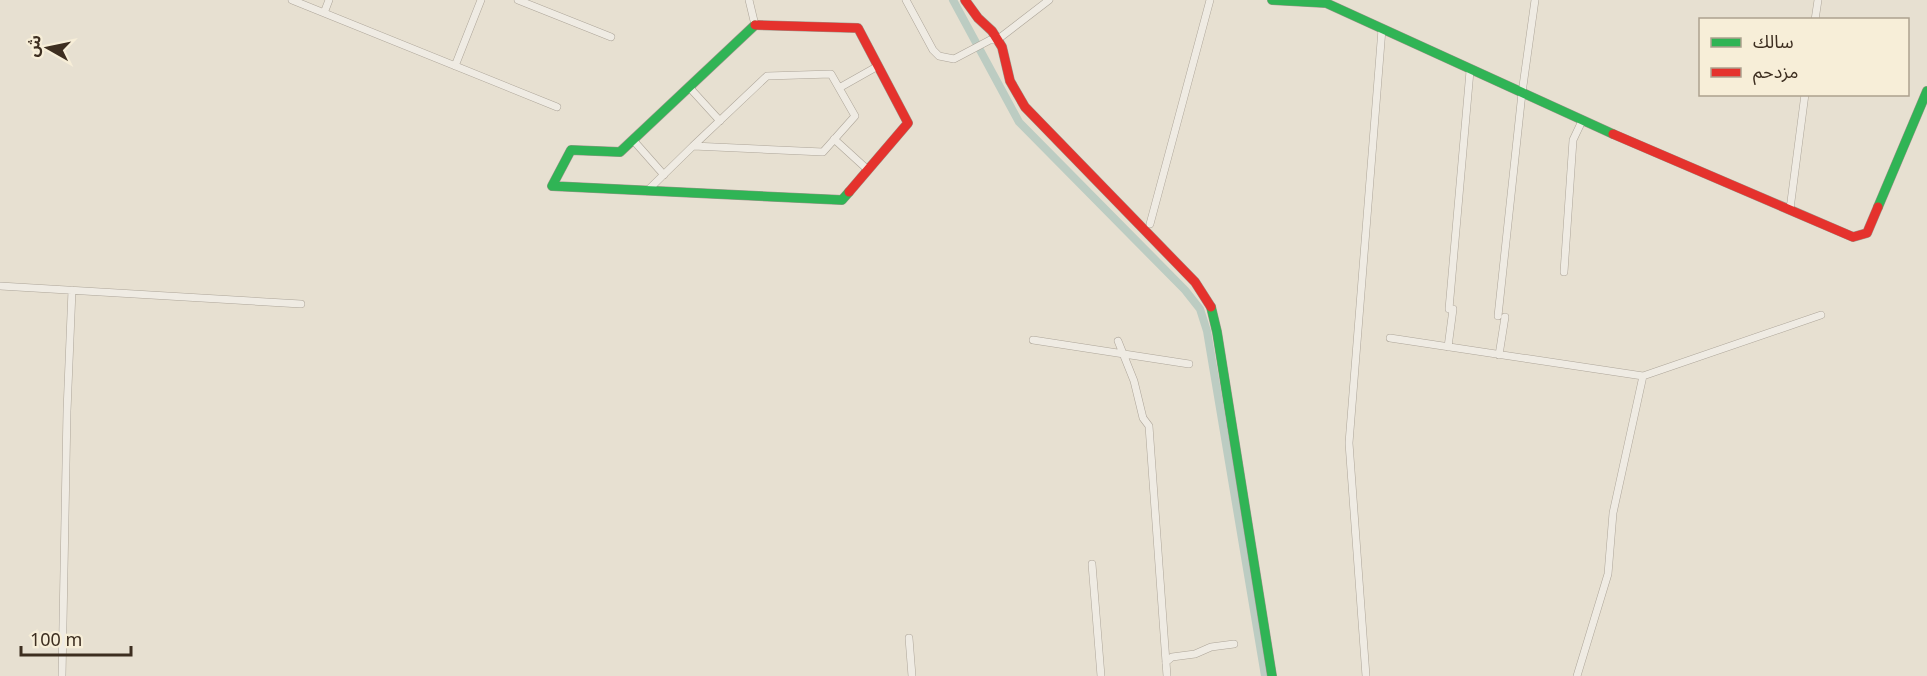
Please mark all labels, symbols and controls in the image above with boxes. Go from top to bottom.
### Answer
north arrow [18,18,78,78]
legend [1699,18,1909,96]
text: سالك [1753,23,1794,61]
text: ش [16,32,53,59]
text: مزدحم [1753,53,1798,91]
scale bar [21,619,130,657]
text: 100 m [30,621,82,659]

